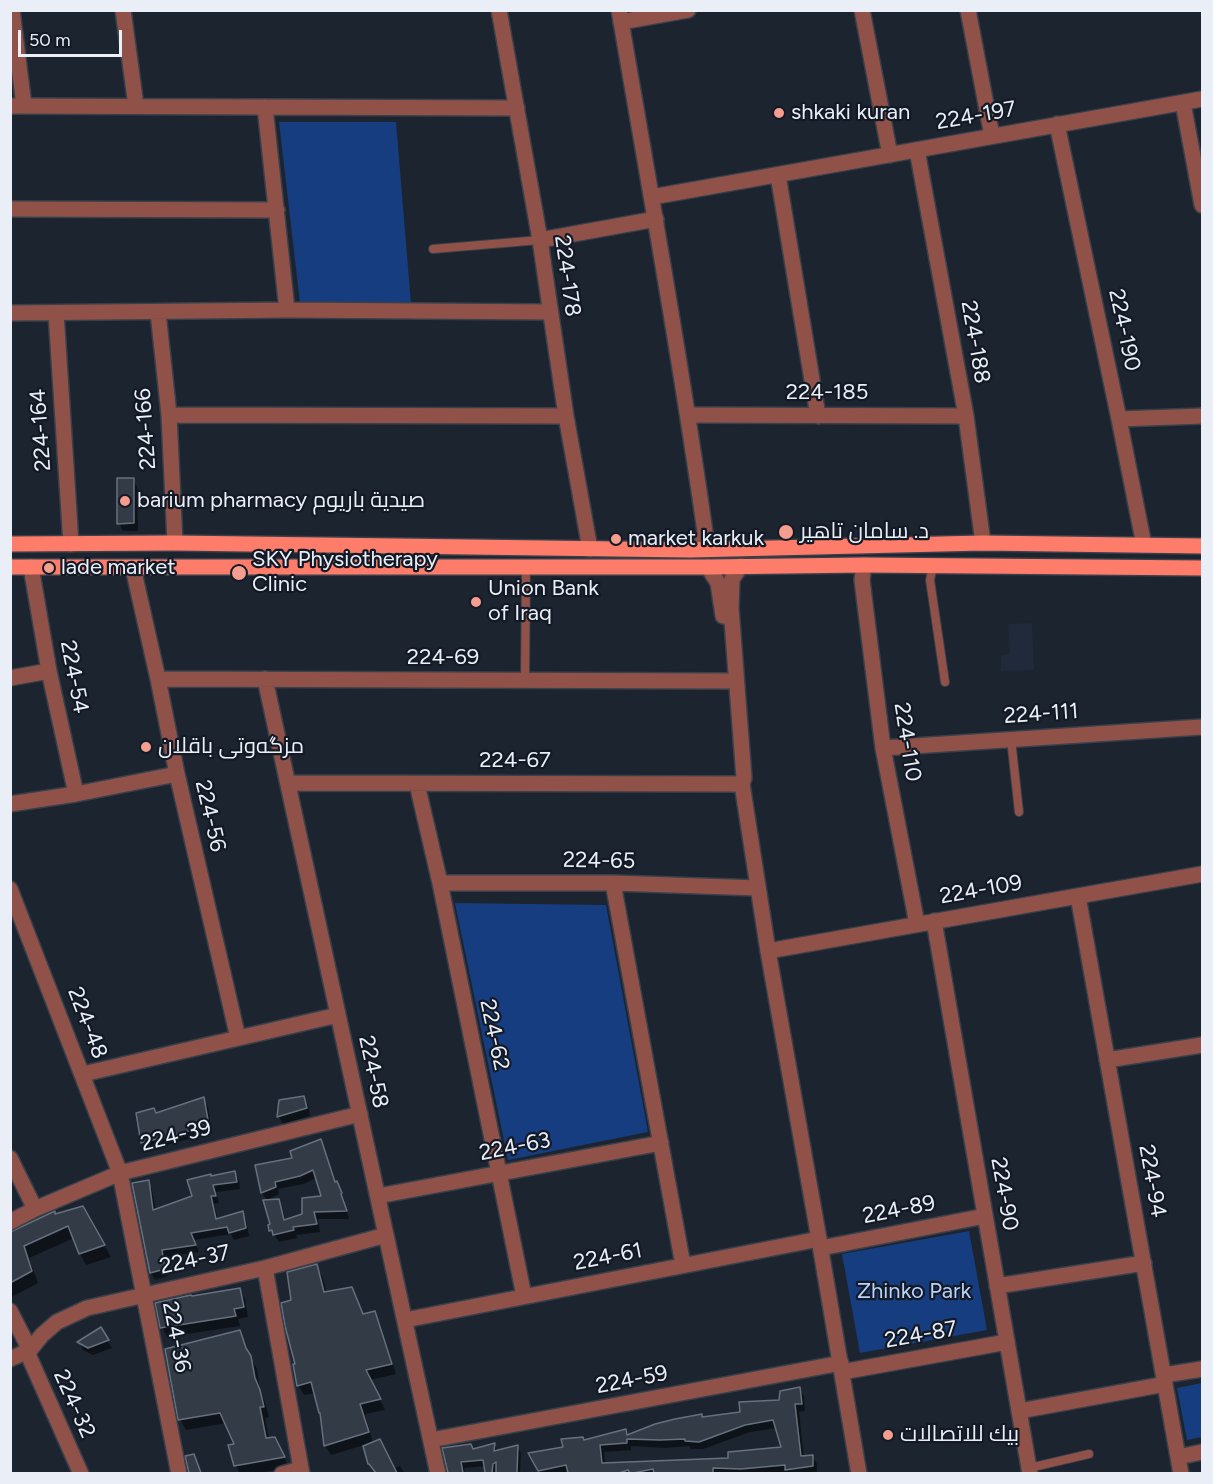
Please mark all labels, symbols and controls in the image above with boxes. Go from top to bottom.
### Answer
scale bar [21,18,124,56]
text: 50 m [29,29,71,51]
street label: 224-197 [934,96,1018,136]
place label: shkaki kuran [791,100,910,126]
marker: shkaki kuran [772,106,786,120]
street label: 224-178 [548,234,586,318]
street label: 224-190 [1102,287,1146,373]
street label: 224-188 [955,299,995,385]
street label: 224-185 [786,380,868,406]
street label: 224-166 [130,387,162,471]
street label: 224-164 [25,388,57,472]
place label: barium pharmacy صيدية باريوم [137,488,425,514]
marker: barium pharmacy صيدية باريوم [118,494,132,508]
place label: د. سامان تاهیر [800,519,929,545]
marker: د. سامان تاهیر [777,523,795,541]
place label: market karkuk [628,526,764,552]
marker: market karkuk [609,532,623,546]
place label: SKY Physiotherapy Clinic [252,547,438,598]
place label: lade market [61,555,176,581]
marker: lade market [42,561,56,575]
marker: SKY Physiotherapy Clinic [230,564,248,582]
place label: Union Bank of Iraq [488,576,599,628]
marker: Union Bank of Iraq [469,595,483,609]
street label: 224-54 [54,638,94,716]
street label: 224-69 [407,645,479,671]
street label: 224-111 [1003,698,1079,730]
street label: 224-110 [888,701,926,783]
place label: مزگه‌وتی باقلان [158,734,304,760]
marker: مزگه‌وتی باقلان [139,740,153,754]
street label: 224-67 [479,748,551,774]
street label: 224-56 [189,778,231,854]
street label: 224-65 [563,847,635,875]
street label: 224-109 [938,870,1024,910]
street label: 224-48 [61,983,113,1063]
street label: 224-62 [474,997,514,1073]
street label: 224-58 [352,1033,394,1111]
street label: 224-39 [138,1115,214,1157]
street label: 224-63 [477,1127,553,1167]
street label: 224-94 [1133,1142,1171,1220]
street label: 224-90 [985,1155,1023,1233]
street label: 224-89 [860,1190,938,1230]
street label: 224-61 [572,1237,644,1277]
street label: 224-37 [157,1240,233,1280]
park label: Zhinko Park [857,1279,971,1305]
street label: 224-36 [156,1299,196,1375]
street label: 224-87 [883,1316,959,1354]
street label: 224-59 [594,1360,670,1400]
street label: 224-32 [47,1366,101,1442]
place label: بيك للاتصالات [900,1422,1019,1448]
marker: بيك للاتصالات [881,1428,895,1442]

